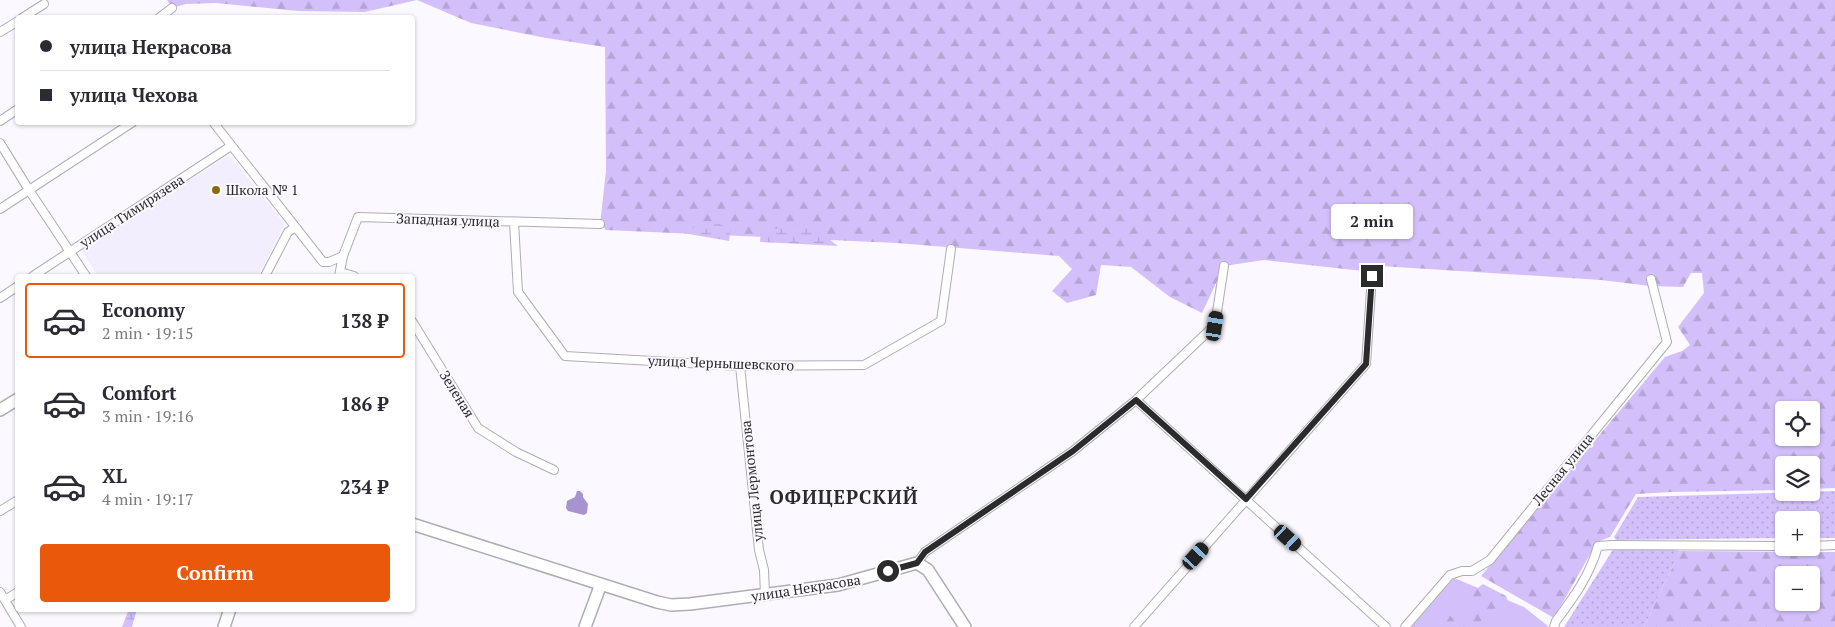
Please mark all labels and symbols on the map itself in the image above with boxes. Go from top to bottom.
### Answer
street label: улица Тимирязева [75,170,188,252]
place label: Школа № 1 [226,180,299,199]
marker: Школа № 1 [210,184,222,196]
callout: 2 min [1331,204,1413,238]
street label: Западная улица [396,208,500,231]
route end [1361,265,1383,287]
car [1205,310,1224,342]
street label: улица Чернышевского [647,350,795,375]
street label: Зеленая [436,367,479,421]
street label: улица Лермонтова [736,419,767,544]
street label: Лесная улица [1527,429,1598,510]
district label: ОФИЦЕРСКИЙ [769,484,919,509]
car [1271,522,1304,554]
car [1180,540,1211,572]
route start [877,560,899,582]
street label: улица Некрасова [749,569,862,606]

